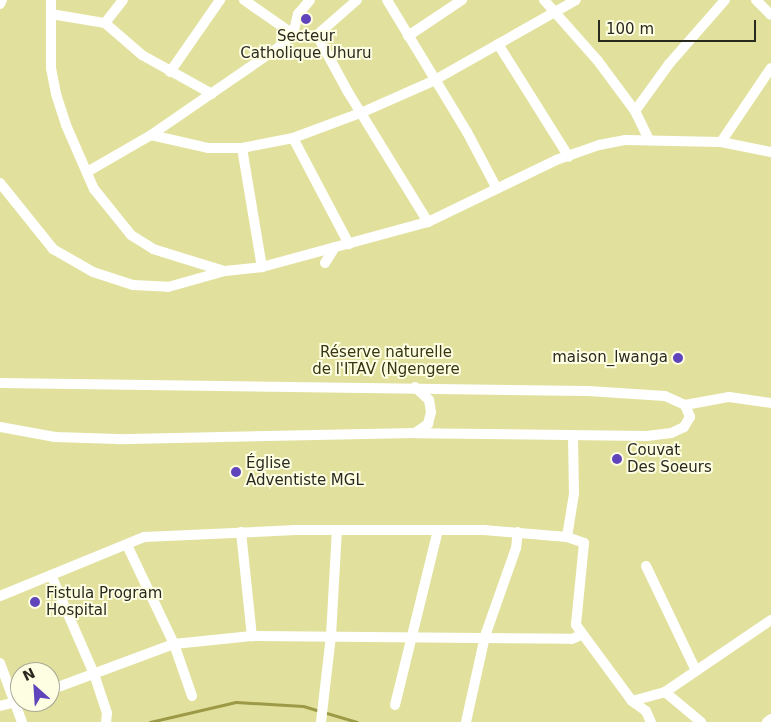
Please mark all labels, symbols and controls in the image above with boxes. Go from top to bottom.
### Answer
scale bar [601,10,758,42]
marker: Secteur Catholique Uhuru [300,13,312,25]
text: 100 m [606,20,654,38]
place label: Secteur Catholique Uhuru [240,27,372,62]
park label: Réserve naturelle de l'ITAV (Ngengere [312,343,460,378]
place label: maison_lwanga [552,349,668,367]
marker: maison_lwanga [672,352,684,364]
place label: Couvat Des Soeurs [627,441,712,476]
marker: Couvat Des Soeurs [611,453,623,465]
place label: Église Adventiste MGL [246,454,364,489]
marker: Église Adventiste MGL [230,466,242,478]
place label: Fistula Program Hospital [46,584,162,619]
marker: Fistula Program Hospital [28,595,42,609]
north arrow [10,662,60,712]
text: N [20,665,38,684]

